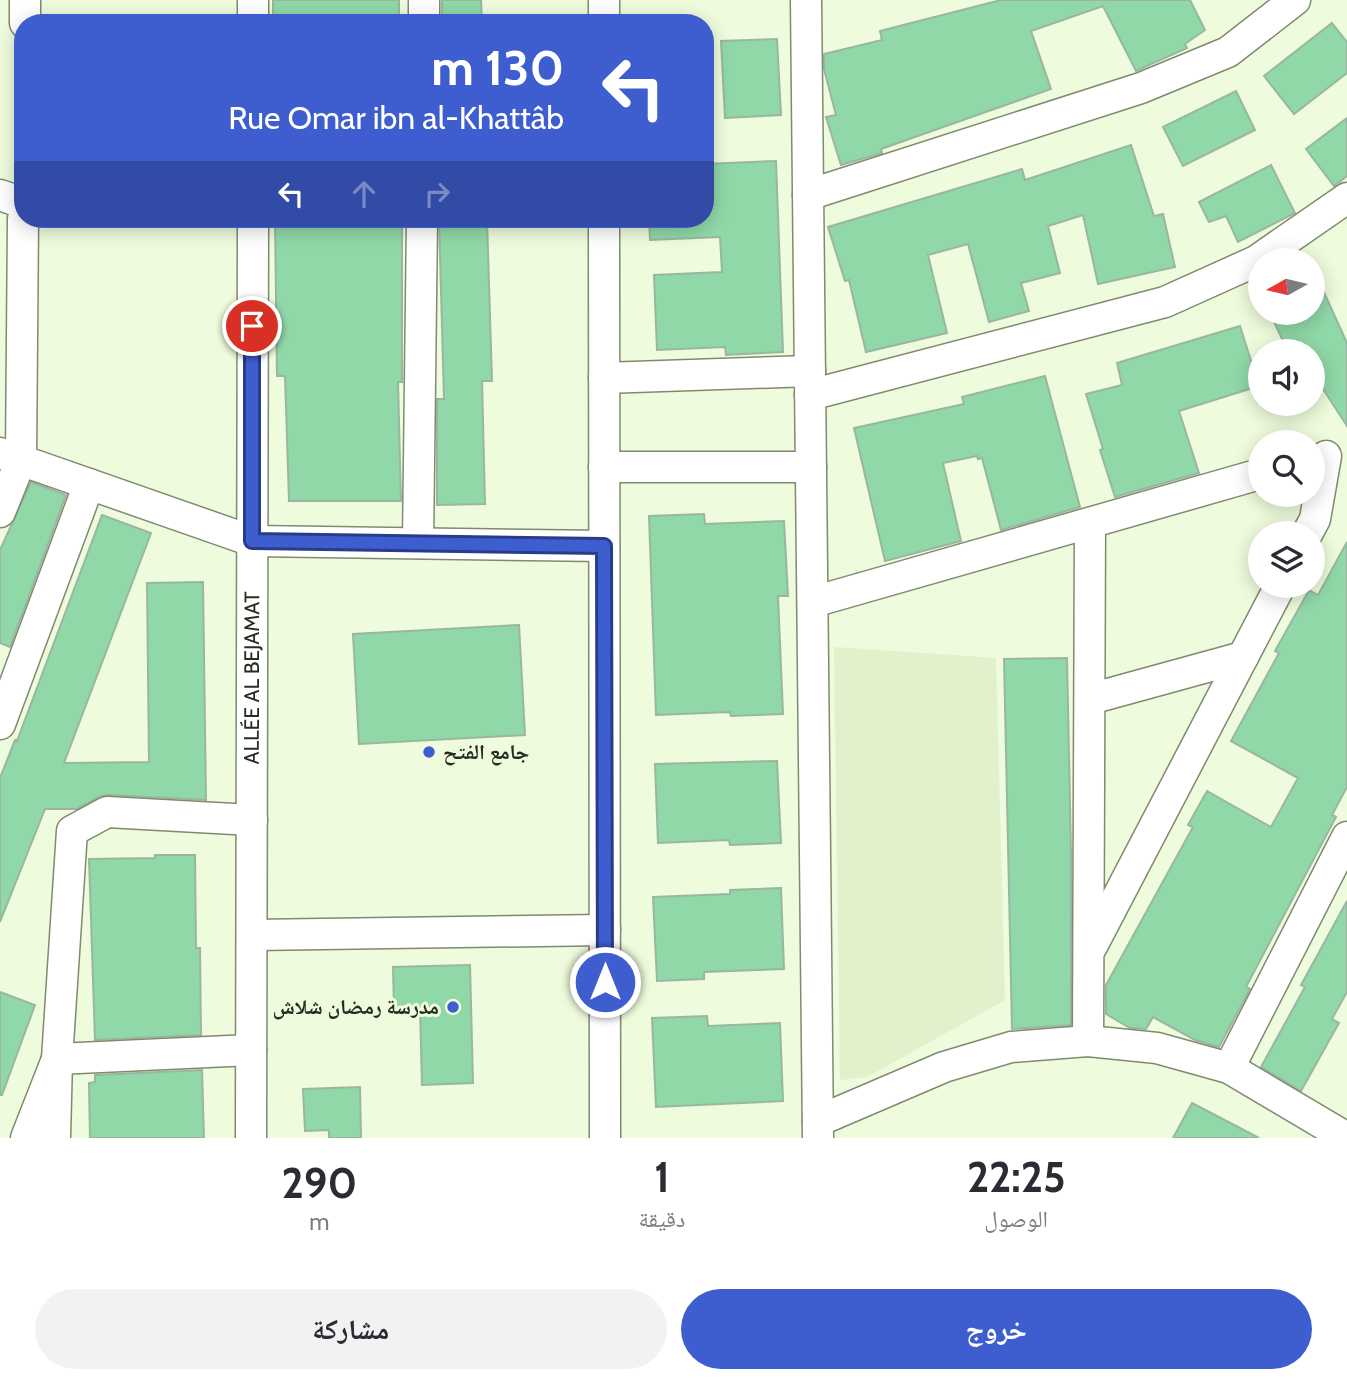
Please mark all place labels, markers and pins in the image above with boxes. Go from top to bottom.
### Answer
pin [222,296,282,356]
place label: جامع الفتح [443,739,529,766]
marker: جامع الفتح [421,744,437,760]
place label: مدرسة رمضان شلاش [272,994,439,1020]
marker: مدرسة رمضان شلاش [445,999,461,1015]

